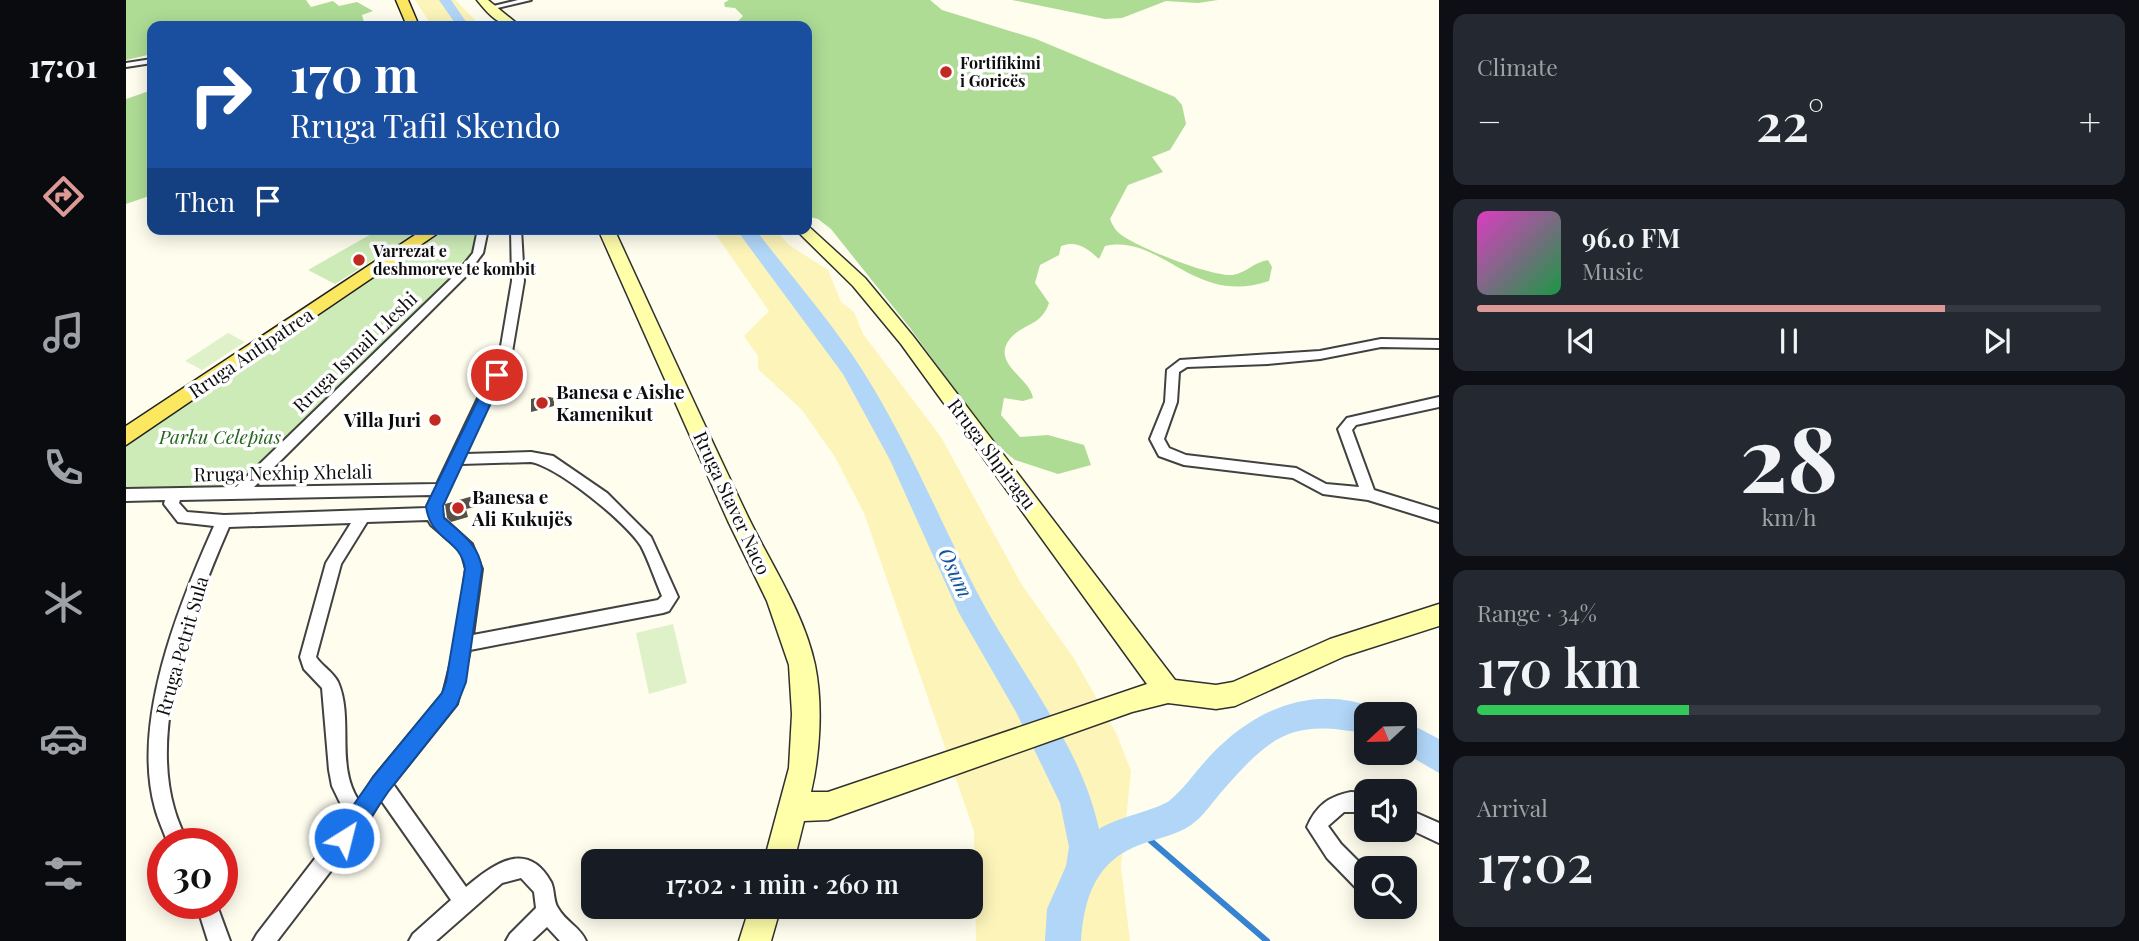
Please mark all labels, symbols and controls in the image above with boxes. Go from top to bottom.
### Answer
text: 170 m [290,40,418,105]
text: 17:01 [29,43,98,86]
icon: right [175,49,266,140]
text: Climate [1477,51,1558,82]
place label: Fortifikimi i Goricës [960,52,1041,91]
marker: Fortifikimi i Goricës [938,64,954,80]
text: 22° [1756,86,1824,155]
text: − [1477,95,1502,146]
text: + [2079,95,2101,146]
text: Rruga Tafil Skendo [290,103,561,146]
icon: directions [39,172,88,221]
icon: arrive [249,182,287,220]
text: Then [175,184,235,219]
text: 96.0 FM [1582,220,1680,255]
place label: Varrezat e deshmoreve te kombit [372,240,536,279]
marker: Varrezat e deshmoreve te kombit [351,252,367,268]
text: Music [1582,255,1643,286]
street label: Rruga Ismail Lleshi [286,285,423,418]
street label: Rruga Antipatrea [183,301,318,403]
icon: music [39,308,88,357]
icon: previous [1562,322,1600,360]
icon: pause [1770,322,1808,360]
icon: next [1978,322,2016,360]
pin [467,345,527,405]
icon: arrive [478,356,516,394]
place label: Banesa e Aishe Kamenikut [556,378,685,426]
street label: Rruga Shpiragu [943,393,1043,514]
marker: Banesa e Aishe Kamenikut [534,395,550,411]
text: 28 [1740,395,1838,516]
place label: Villa Juri [343,406,421,432]
marker: Villa Juri [427,412,443,428]
park label: Parku Celepias [158,423,281,449]
street label: Rruga Staver Naco [688,427,778,579]
icon: phone [39,443,88,492]
street label: Rruga Nexhip Xhelali [193,457,373,487]
place label: Banesa e Ali Kukujës [471,483,573,531]
marker: Banesa e Ali Kukujës [450,500,466,516]
text: km/h [1761,501,1817,532]
water label: Osum [933,543,981,602]
street label: Rruga Petrit Sula [149,572,214,719]
icon: climate [39,578,88,627]
text: Range · 34% [1477,597,1597,628]
text: 170 km [1477,632,1640,701]
north arrow [1354,702,1418,765]
map controls [1354,702,1417,919]
icon: car [39,714,88,763]
button: sound [1354,779,1417,842]
text: Arrival [1477,792,1548,823]
position arrow [307,801,381,875]
text: 17:02 [1477,827,1593,896]
speed limit sign: 30 [147,828,238,919]
icon: filters [39,849,88,898]
button: search [1354,856,1417,919]
text: 17:02 · 1 min · 260 m [665,866,899,901]

